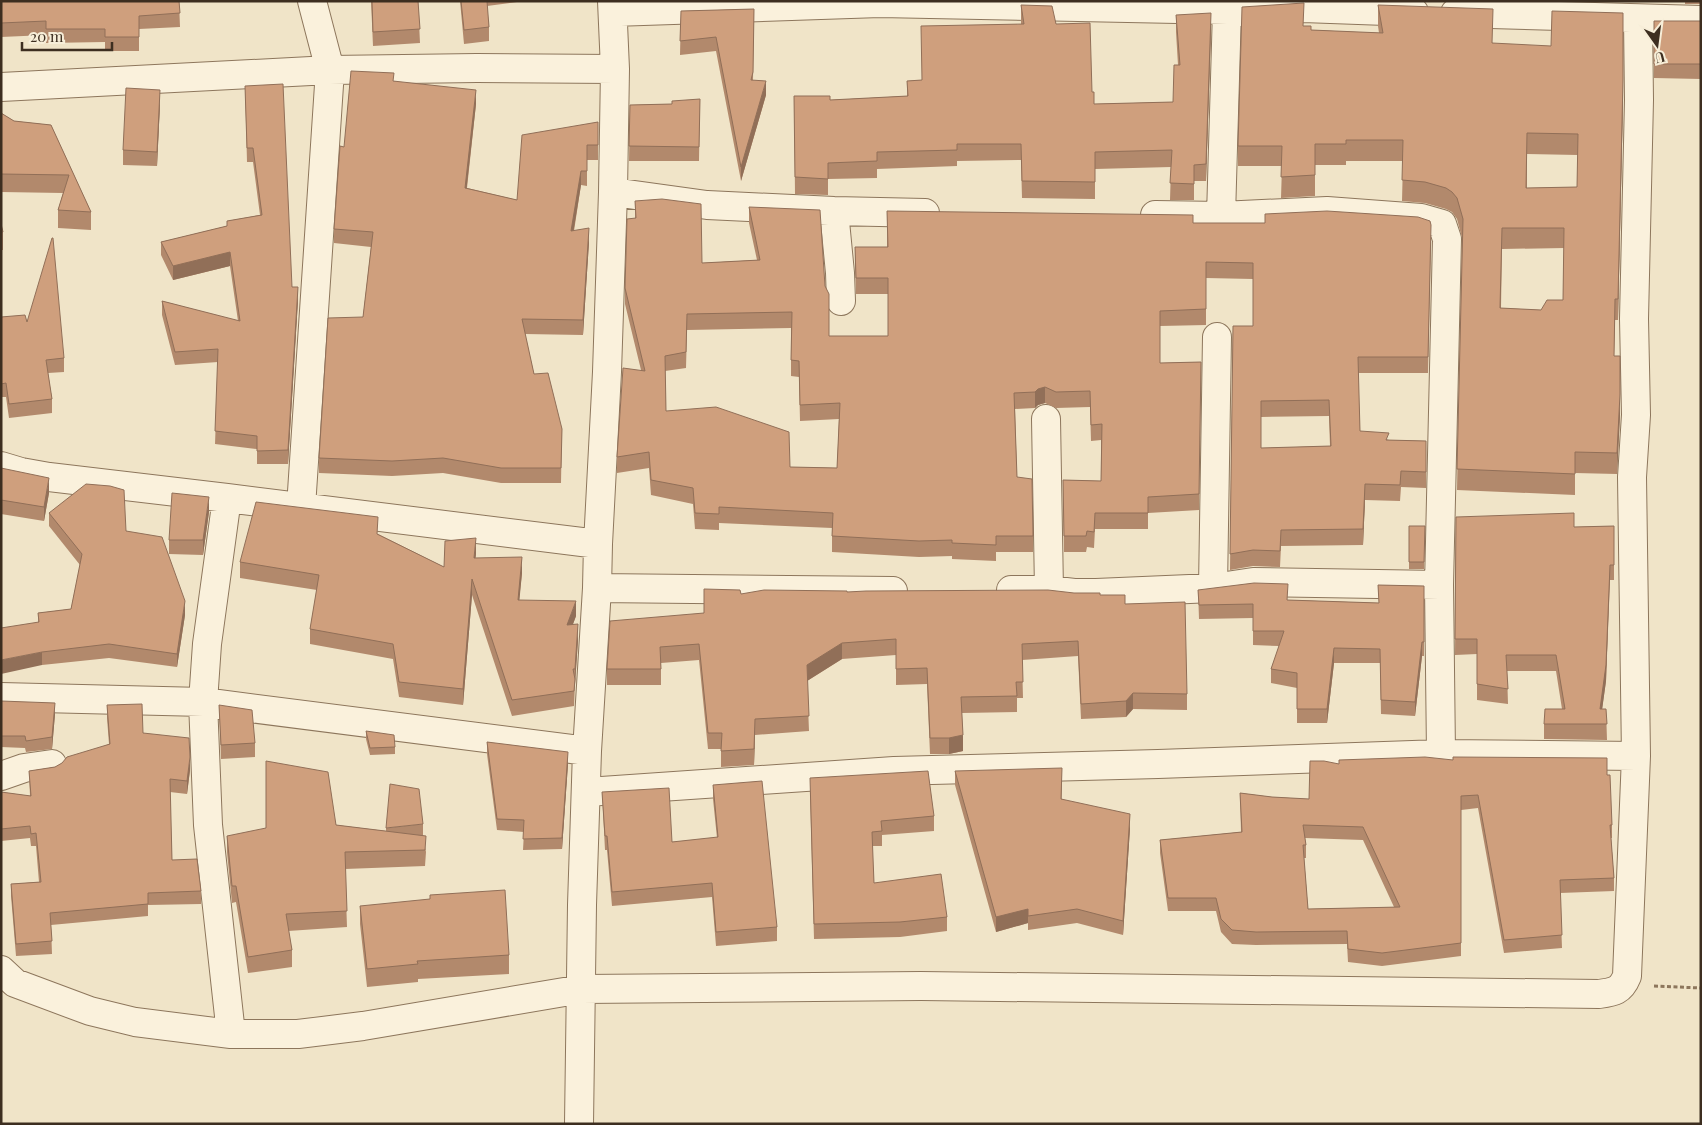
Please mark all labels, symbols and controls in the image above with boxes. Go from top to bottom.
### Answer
scale bar [22,20,112,52]
north arrow [1632,20,1682,70]
text: 20 m [30,26,64,46]
text: U [1653,48,1667,69]

